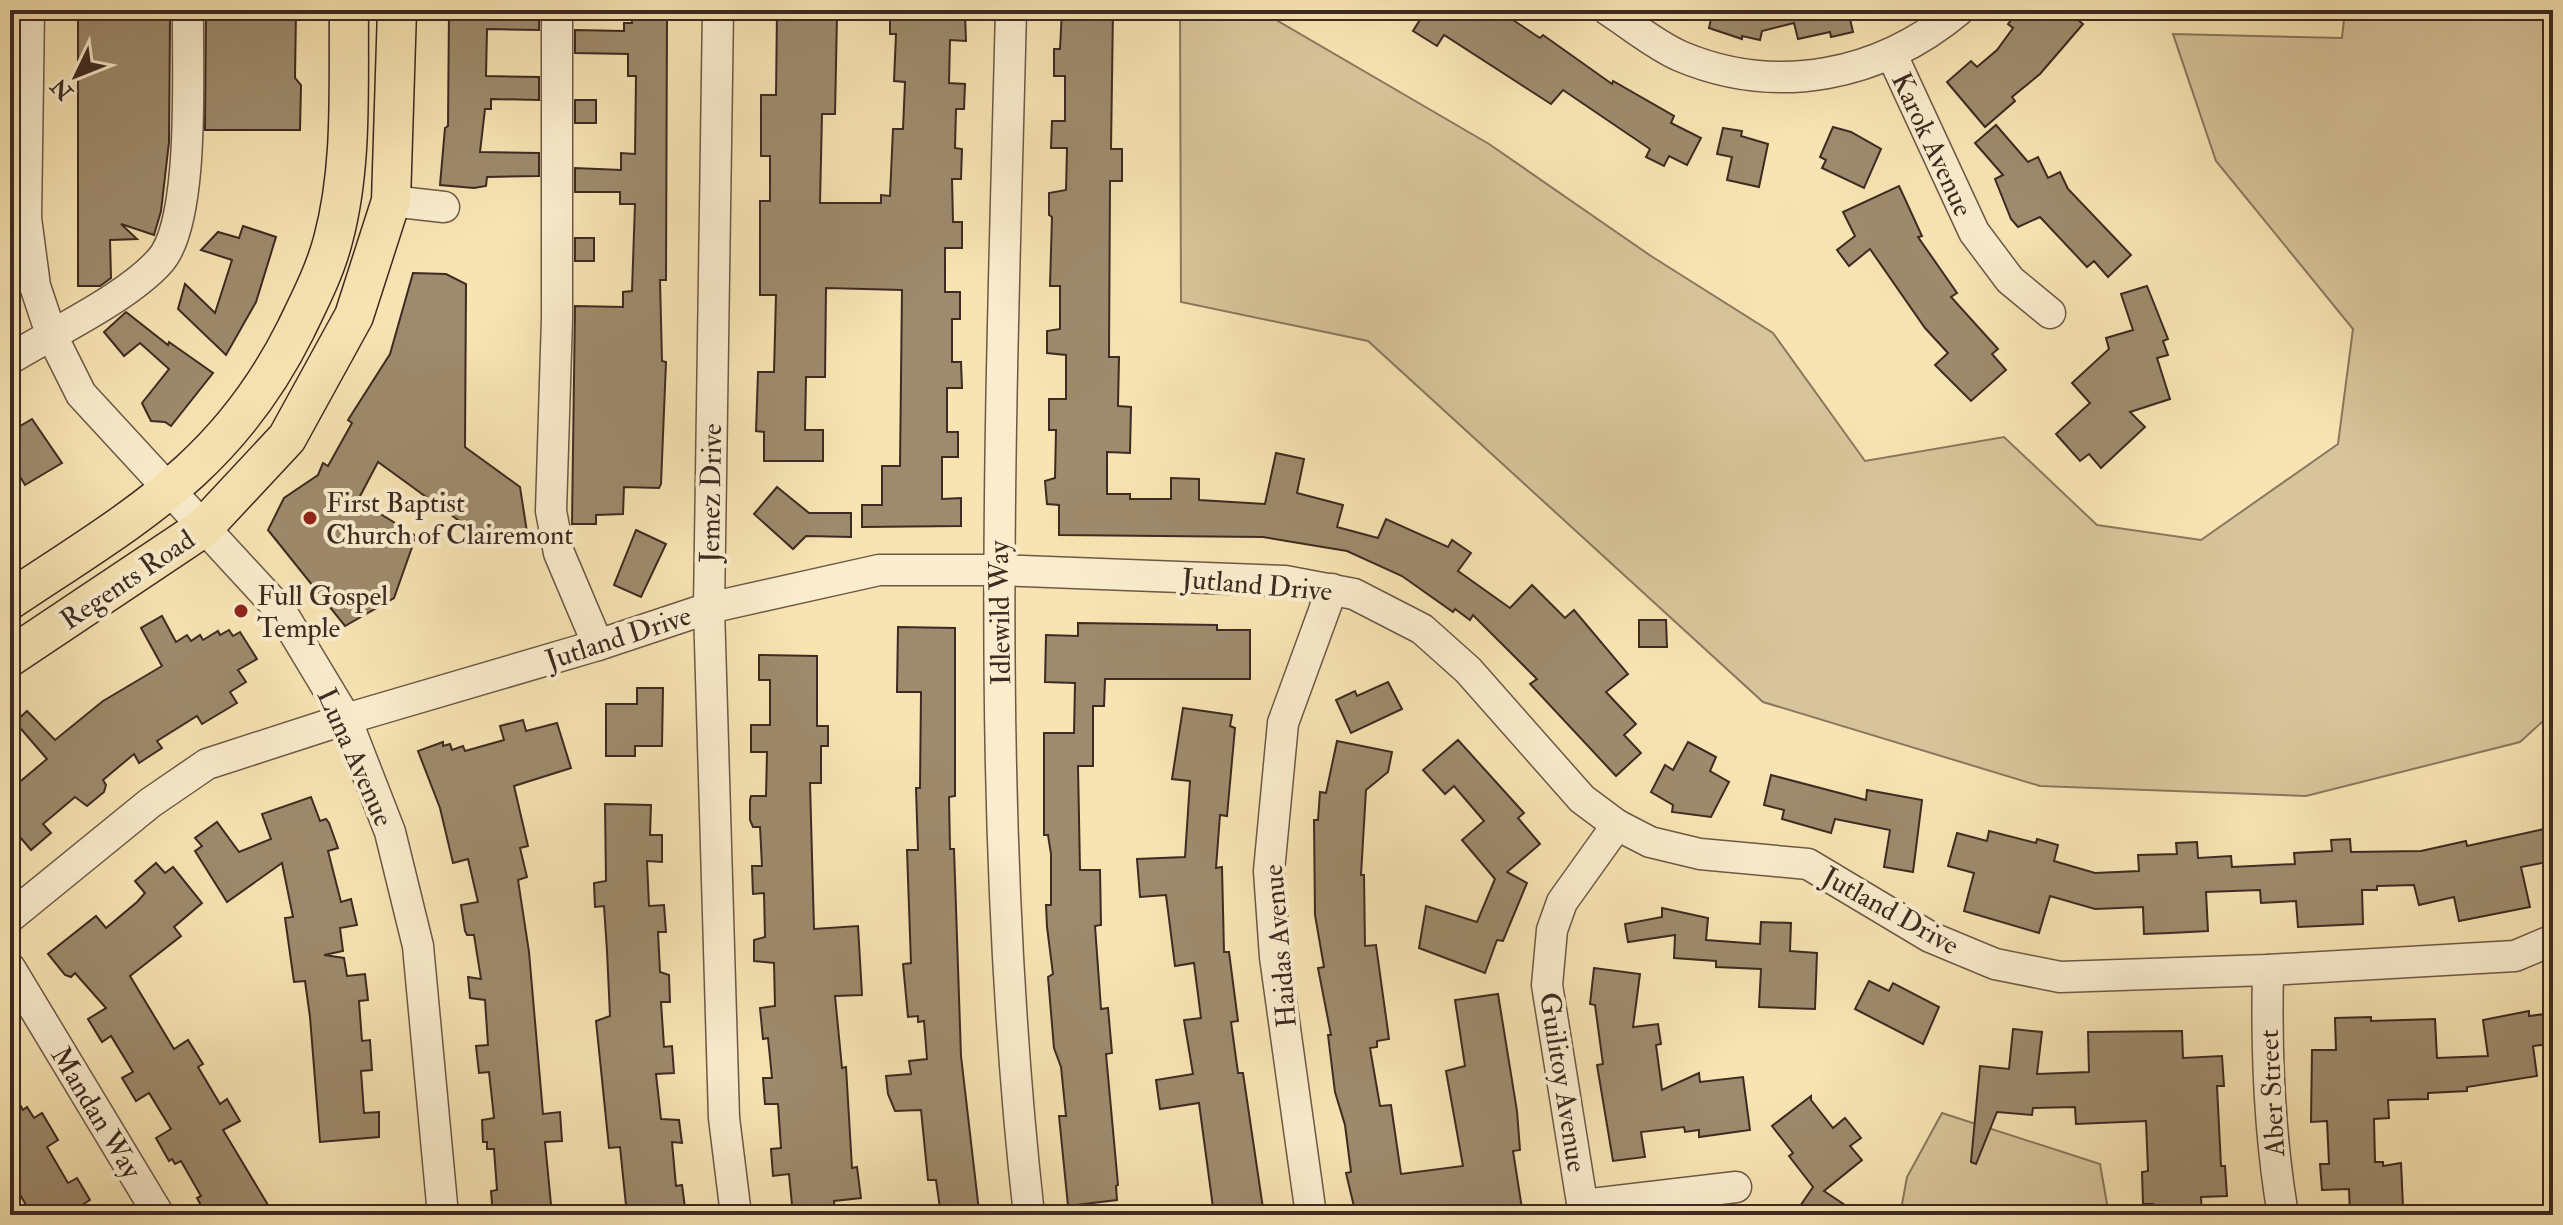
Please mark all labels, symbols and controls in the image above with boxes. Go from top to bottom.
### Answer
north arrow [36,36,116,116]
street label: Karok Avenue [1883,67,1980,223]
text: N [45,72,80,106]
street label: Jemez Drive [693,423,730,564]
place label: First Baptist Church of Clairemont [326,486,573,553]
marker: First Baptist Church of Clairemont [301,509,319,527]
street label: Regents Road [54,522,202,638]
street label: Idlewild Way [982,540,1019,686]
street label: Jutland Drive [1179,561,1334,610]
place label: Full Gospel Temple [257,579,388,646]
street label: Jutland Drive [540,598,696,679]
marker: Full Gospel Temple [232,602,250,620]
street label: Luna Avenue [309,683,401,832]
street label: Jutland Drive [1815,859,1965,963]
street label: Haidas Avenue [1256,863,1305,1029]
street label: Guilitoy Avenue [1531,990,1594,1175]
street label: Aber Street [2252,1029,2293,1158]
street label: Mandan Way [43,1040,149,1186]

